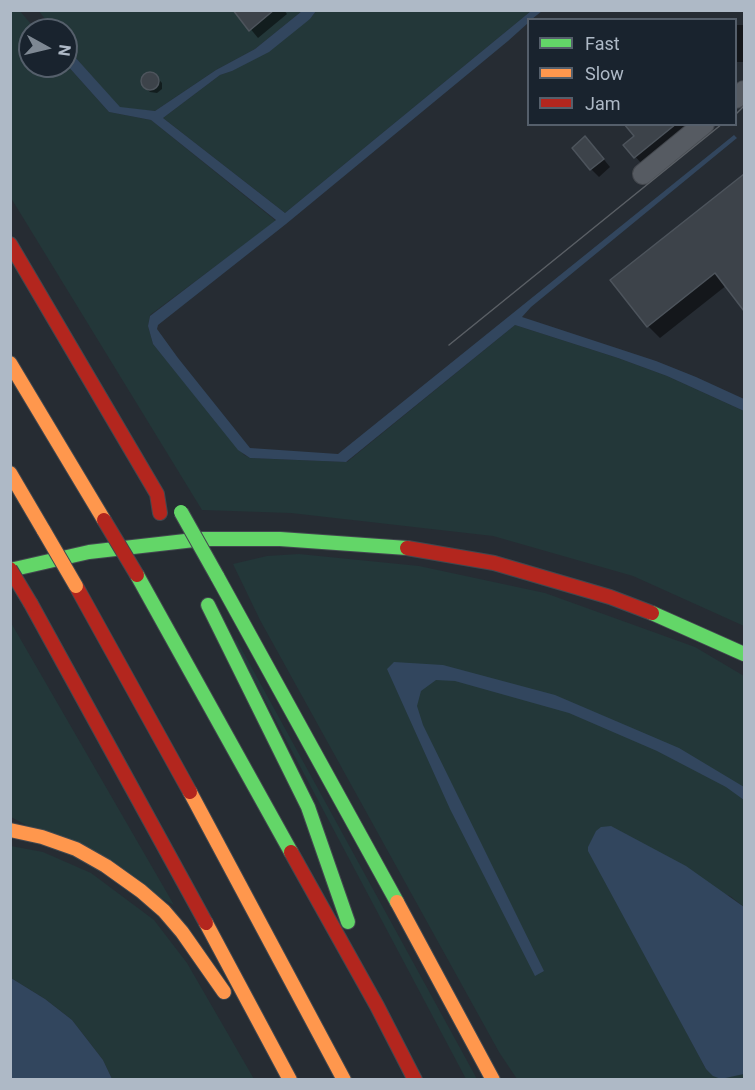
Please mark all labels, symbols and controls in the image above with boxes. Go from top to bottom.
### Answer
north arrow [18,18,78,78]
legend [527,18,737,126]
text: Fast [585,33,620,54]
text: N [54,43,75,57]
text: Slow [585,63,624,84]
text: Jam [585,93,621,114]

